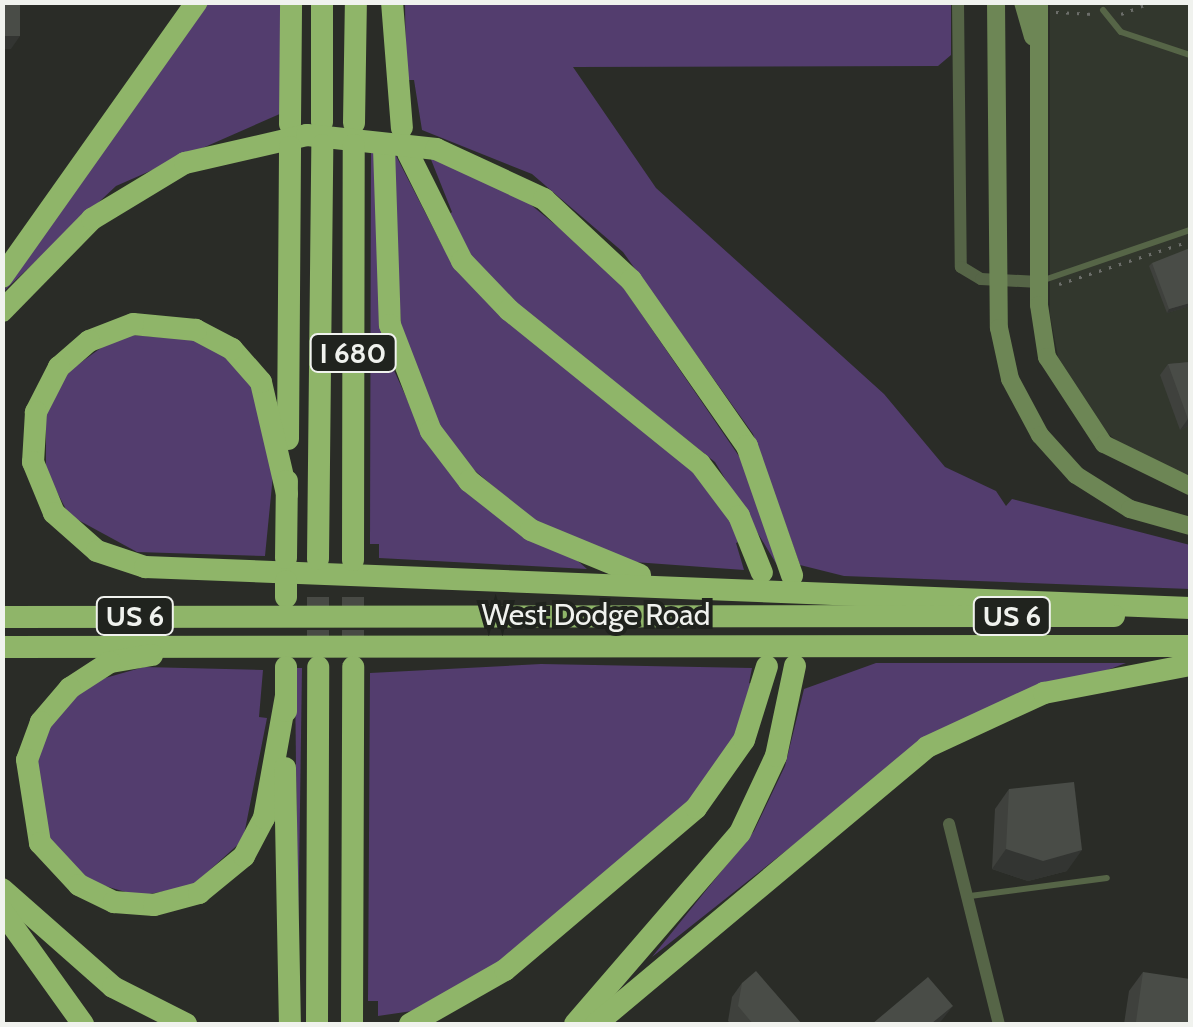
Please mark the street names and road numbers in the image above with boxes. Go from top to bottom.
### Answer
road number: I 680 [308,330,398,376]
road number: US 6 [95,593,175,639]
road number: US 6 [972,593,1052,639]
street label: West Dodge Road [482,597,710,633]

